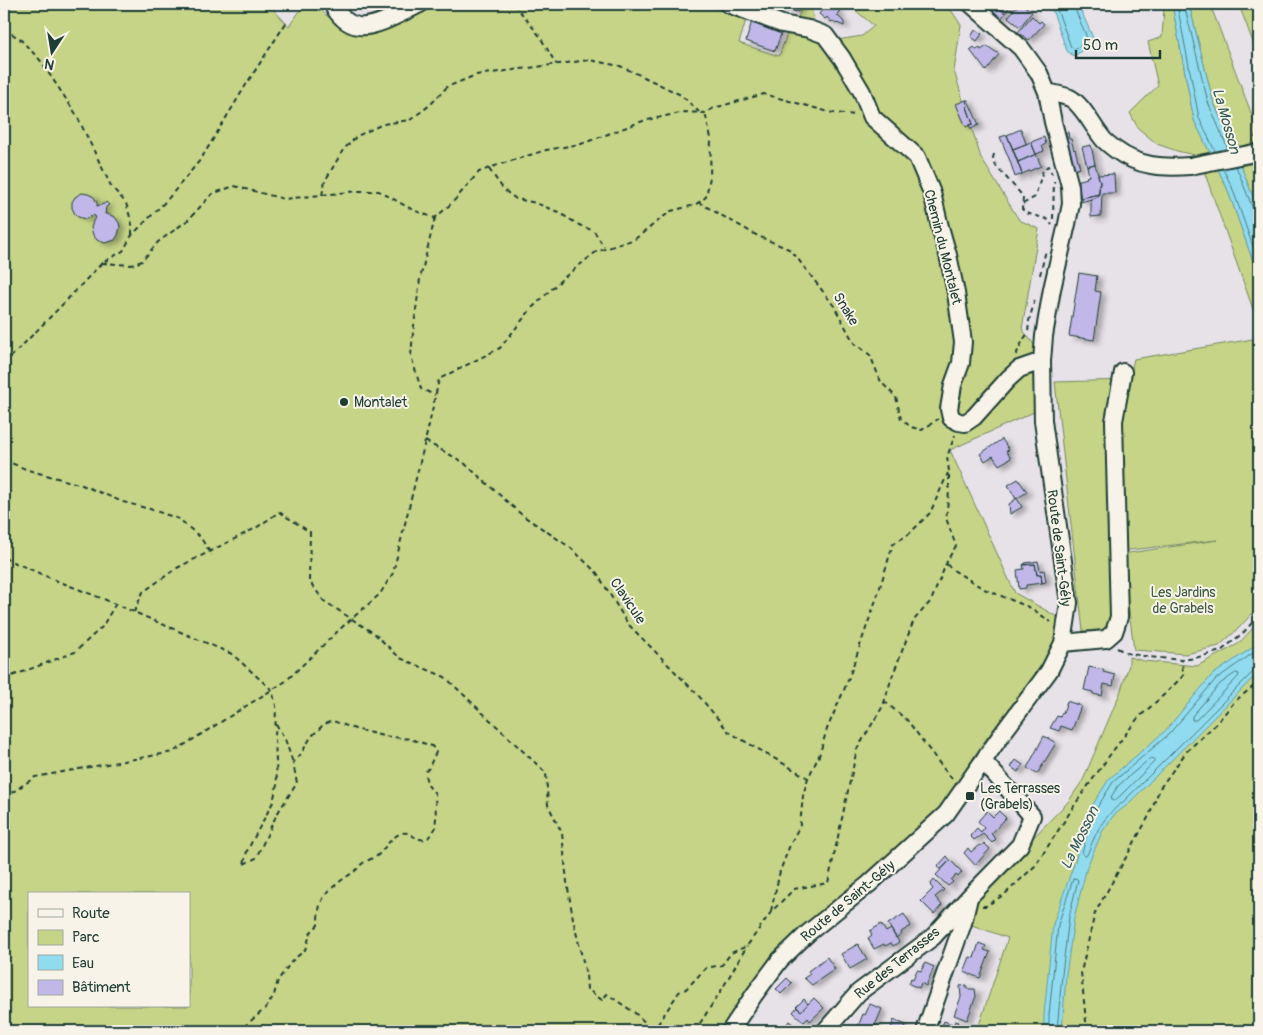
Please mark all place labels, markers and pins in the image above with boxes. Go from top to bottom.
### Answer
place label: Montalet [354,394,408,411]
marker: Montalet [338,396,350,408]
place label: Les Terrasses (Grabels) [980,780,1061,813]
marker: Les Terrasses (Grabels) [964,790,976,802]

